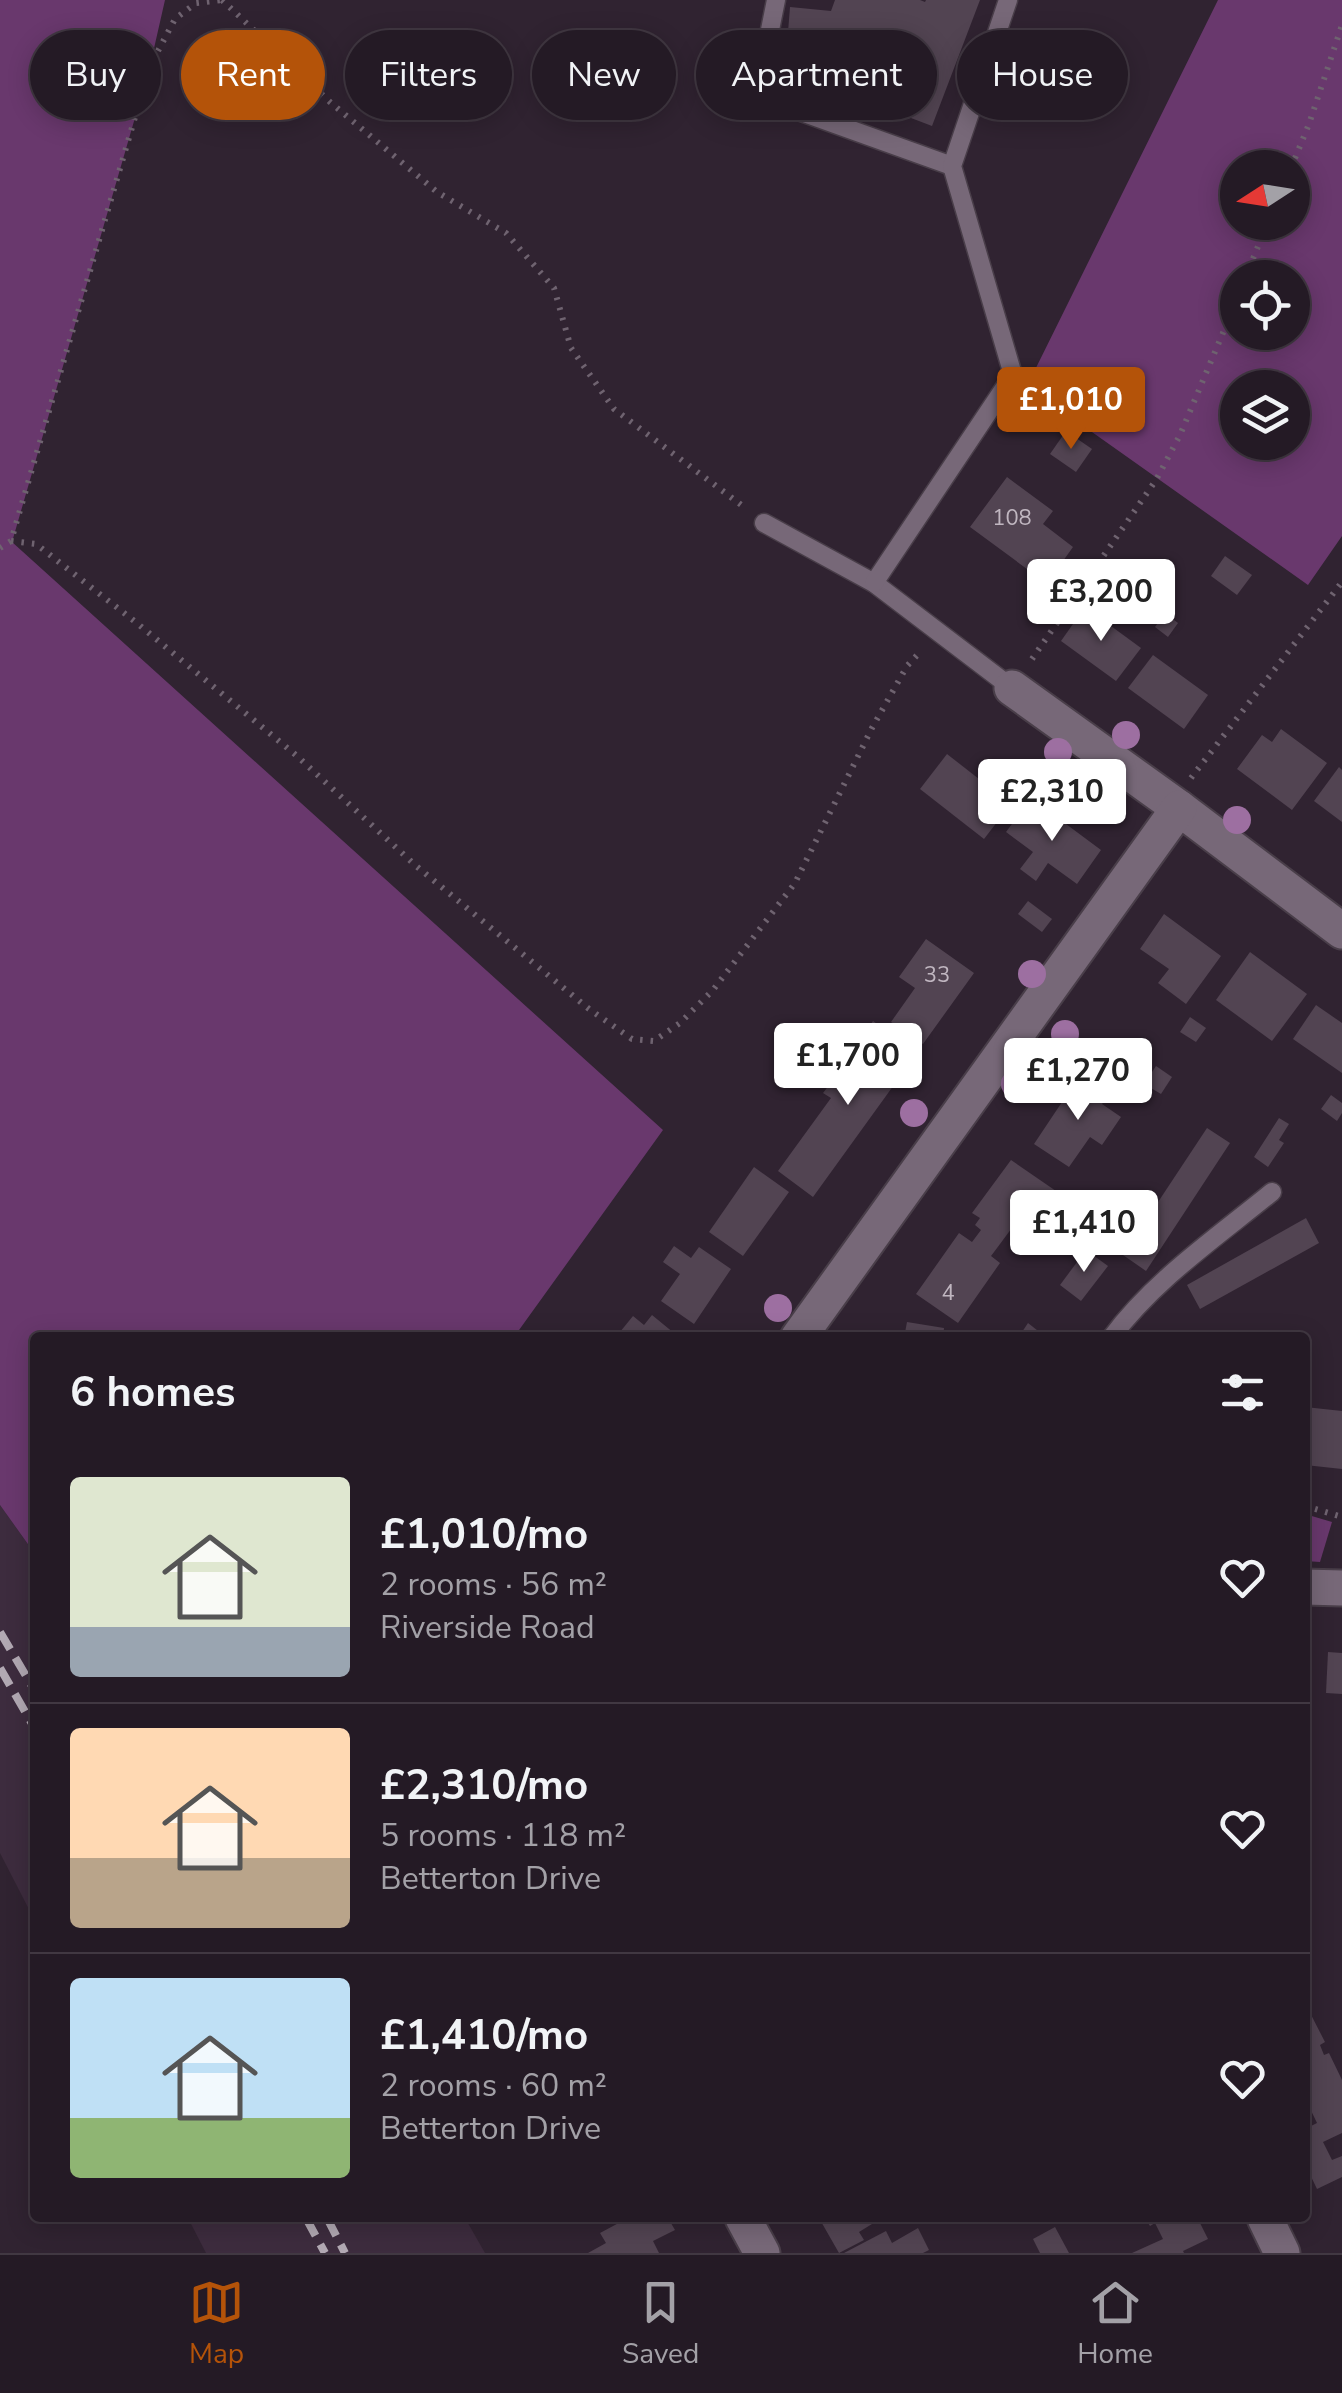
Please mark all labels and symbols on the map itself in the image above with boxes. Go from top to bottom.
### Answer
north arrow [1220,150,1310,240]
pin: £1,010 [990,367,1152,452]
house number: 108 [992,503,1032,533]
pin: £3,200 [1020,559,1182,644]
pin: £2,310 [971,759,1133,844]
house number: 33 [924,960,950,990]
pin: £1,700 [767,1023,929,1108]
pin: £1,270 [997,1038,1159,1123]
pin: £1,410 [1003,1190,1165,1275]
house number: 4 [941,1278,955,1308]

